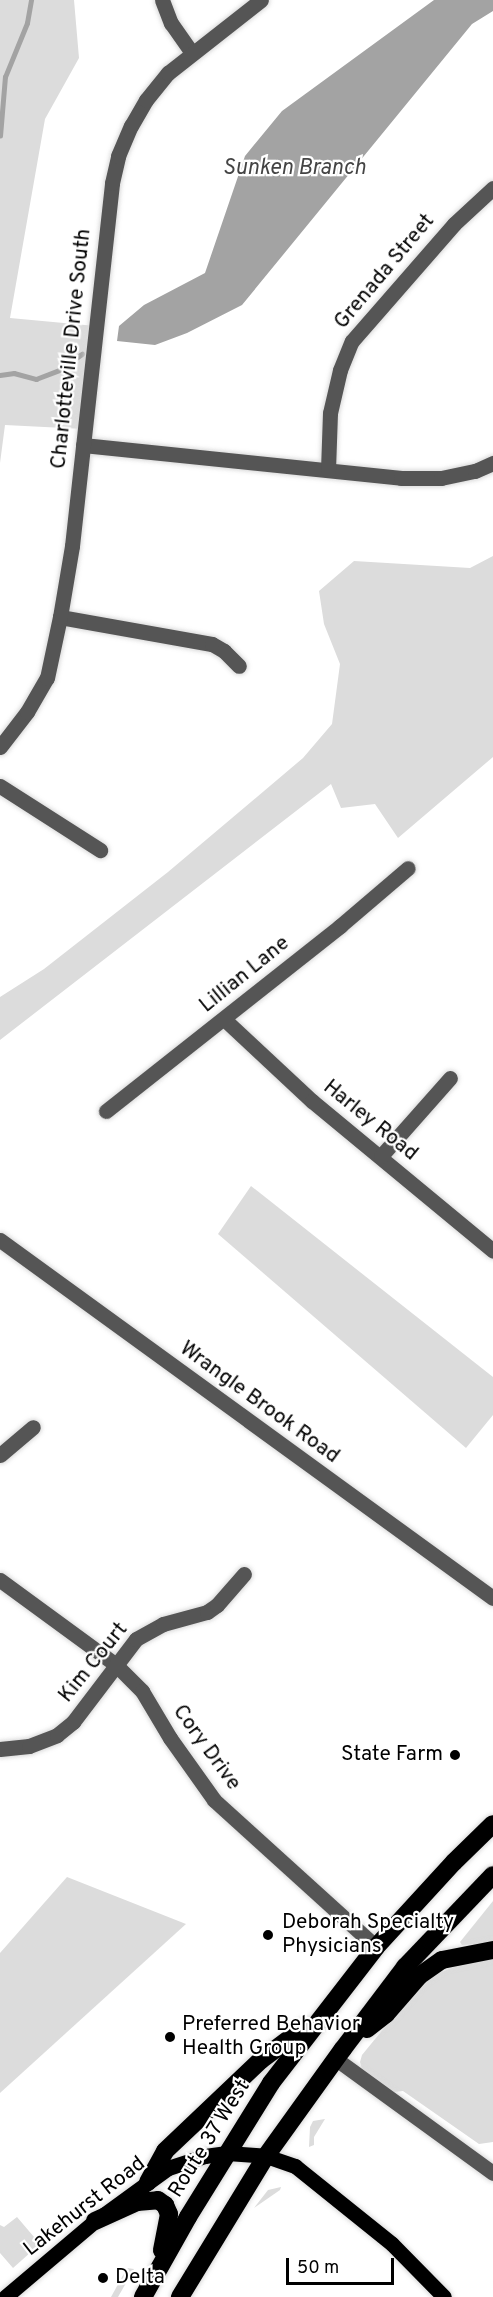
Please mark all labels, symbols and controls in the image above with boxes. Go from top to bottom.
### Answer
water label: Sunken Branch [222,156,366,182]
street label: Grenada Street [330,209,440,335]
street label: Charlotteville Drive South [47,228,97,470]
street label: Lillian Lane [195,931,295,1019]
street label: Harley Road [318,1075,422,1167]
street label: Wrangle Brook Road [174,1337,344,1469]
street label: Kim Court [54,1618,134,1708]
street label: Cory Drive [167,1700,245,1796]
place label: State Farm [341,1742,443,1768]
marker: State Farm [448,1748,462,1762]
place label: Deborah Specialty Physicians [282,1910,454,1960]
marker: Deborah Specialty Physicians [259,1926,277,1944]
place label: Preferred Behavior Health Group [182,2012,360,2062]
marker: Preferred Behavior Health Group [163,2030,177,2044]
street label: Route 37 West [164,2075,256,2203]
street label: Lakehurst Road [19,2152,151,2262]
scale bar [289,2246,397,2284]
text: 50 m [297,2257,339,2280]
place label: Delta [115,2265,165,2291]
marker: Delta [96,2271,110,2285]

